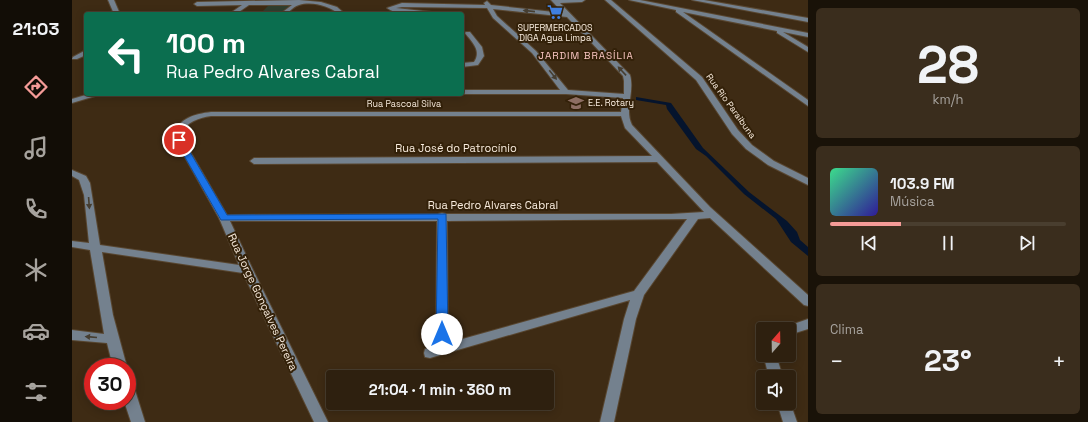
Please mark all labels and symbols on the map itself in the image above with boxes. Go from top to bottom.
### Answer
supermarket icon: SUPERMERCADOS DIGA Agua Limpa [546,3,564,21]
one-way arrow [523,8,535,15]
place label: SUPERMERCADOS DIGA Agua Limpa [517,22,593,44]
district label: JARDIM BRASÍLIA [538,49,634,62]
one-way arrow [617,66,626,76]
one-way arrow [548,70,557,81]
street label: Rua Rio Paraibuna [703,71,759,141]
school or university icon: E.E. Rotary [567,94,585,112]
place label: E.E. Rotary [588,97,634,109]
street label: Rua Pascoal Silva [367,98,441,110]
pin [162,123,196,157]
street label: Rua José do Patrocínio [395,141,517,155]
one-way arrow [86,197,93,209]
street label: Rua Pedro Alvares Cabral [428,198,558,212]
street label: Rua Jorge Gonçalves Pereira [225,231,301,373]
position arrow [421,313,463,355]
north arrow [756,322,796,362]
one-way arrow [85,333,97,340]
speed limit sign: 30 [84,358,136,410]

